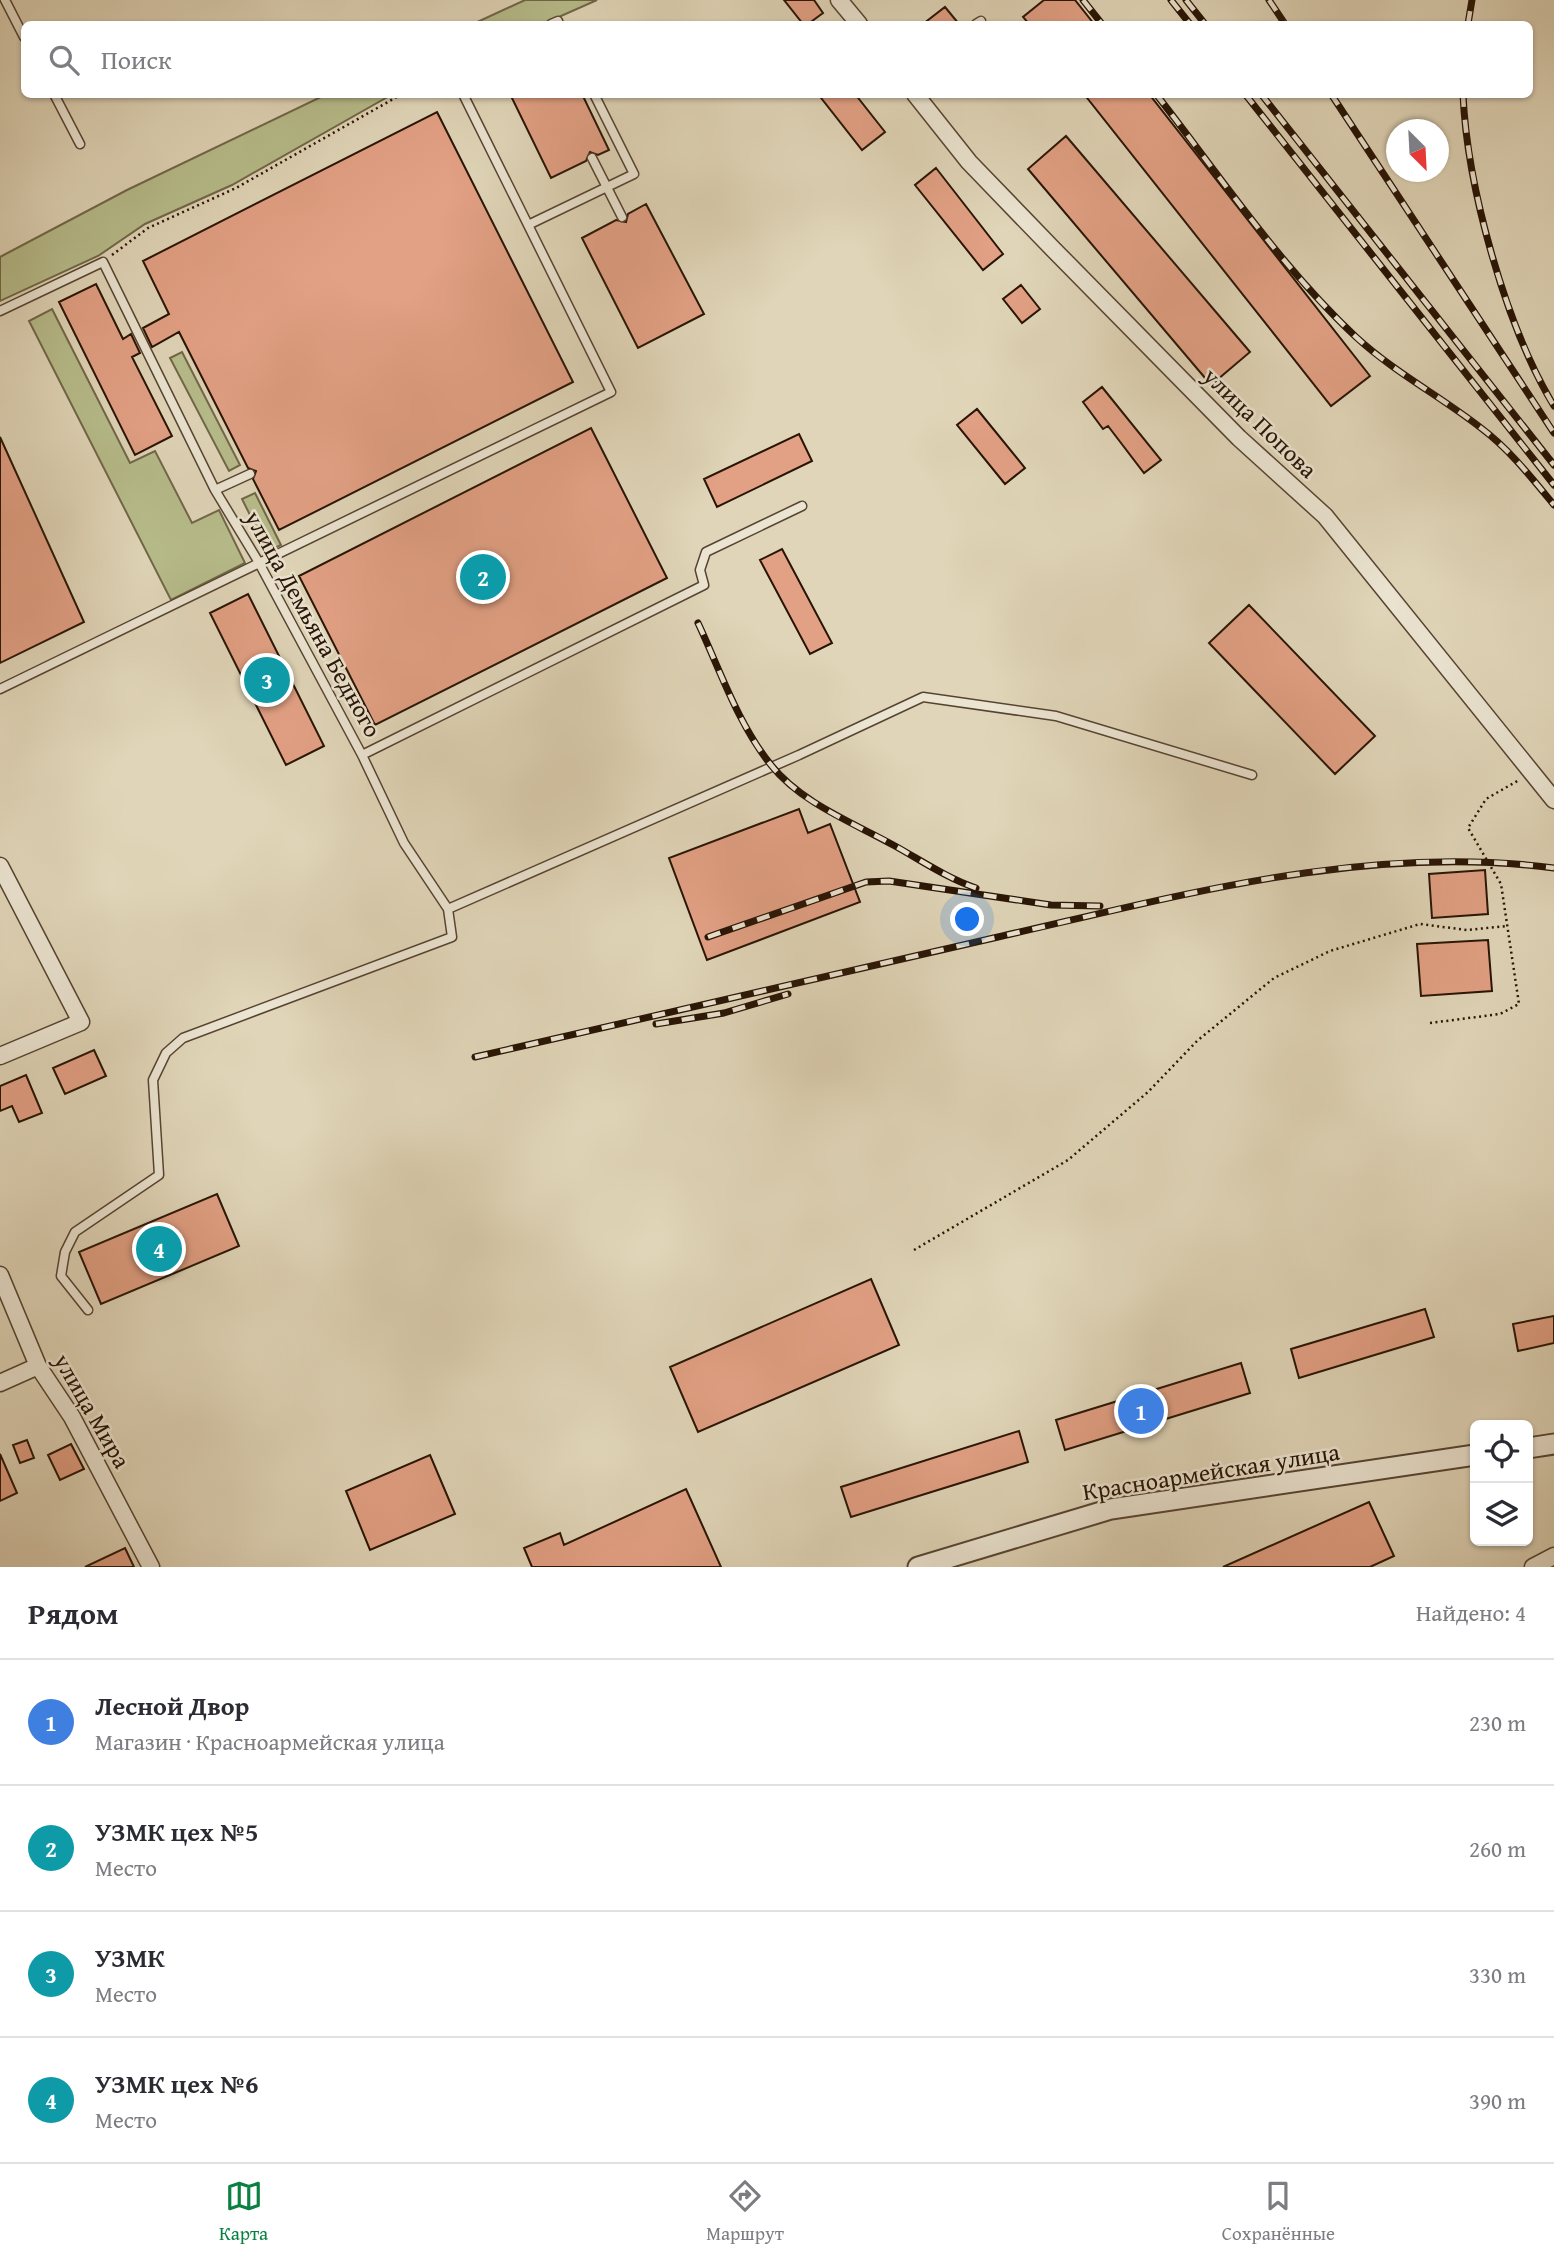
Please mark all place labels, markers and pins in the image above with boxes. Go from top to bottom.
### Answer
pin: 2 [460,551,506,603]
pin: 3 [244,654,290,706]
pin: 4 [136,1223,182,1275]
pin: 1 [1118,1385,1164,1437]

